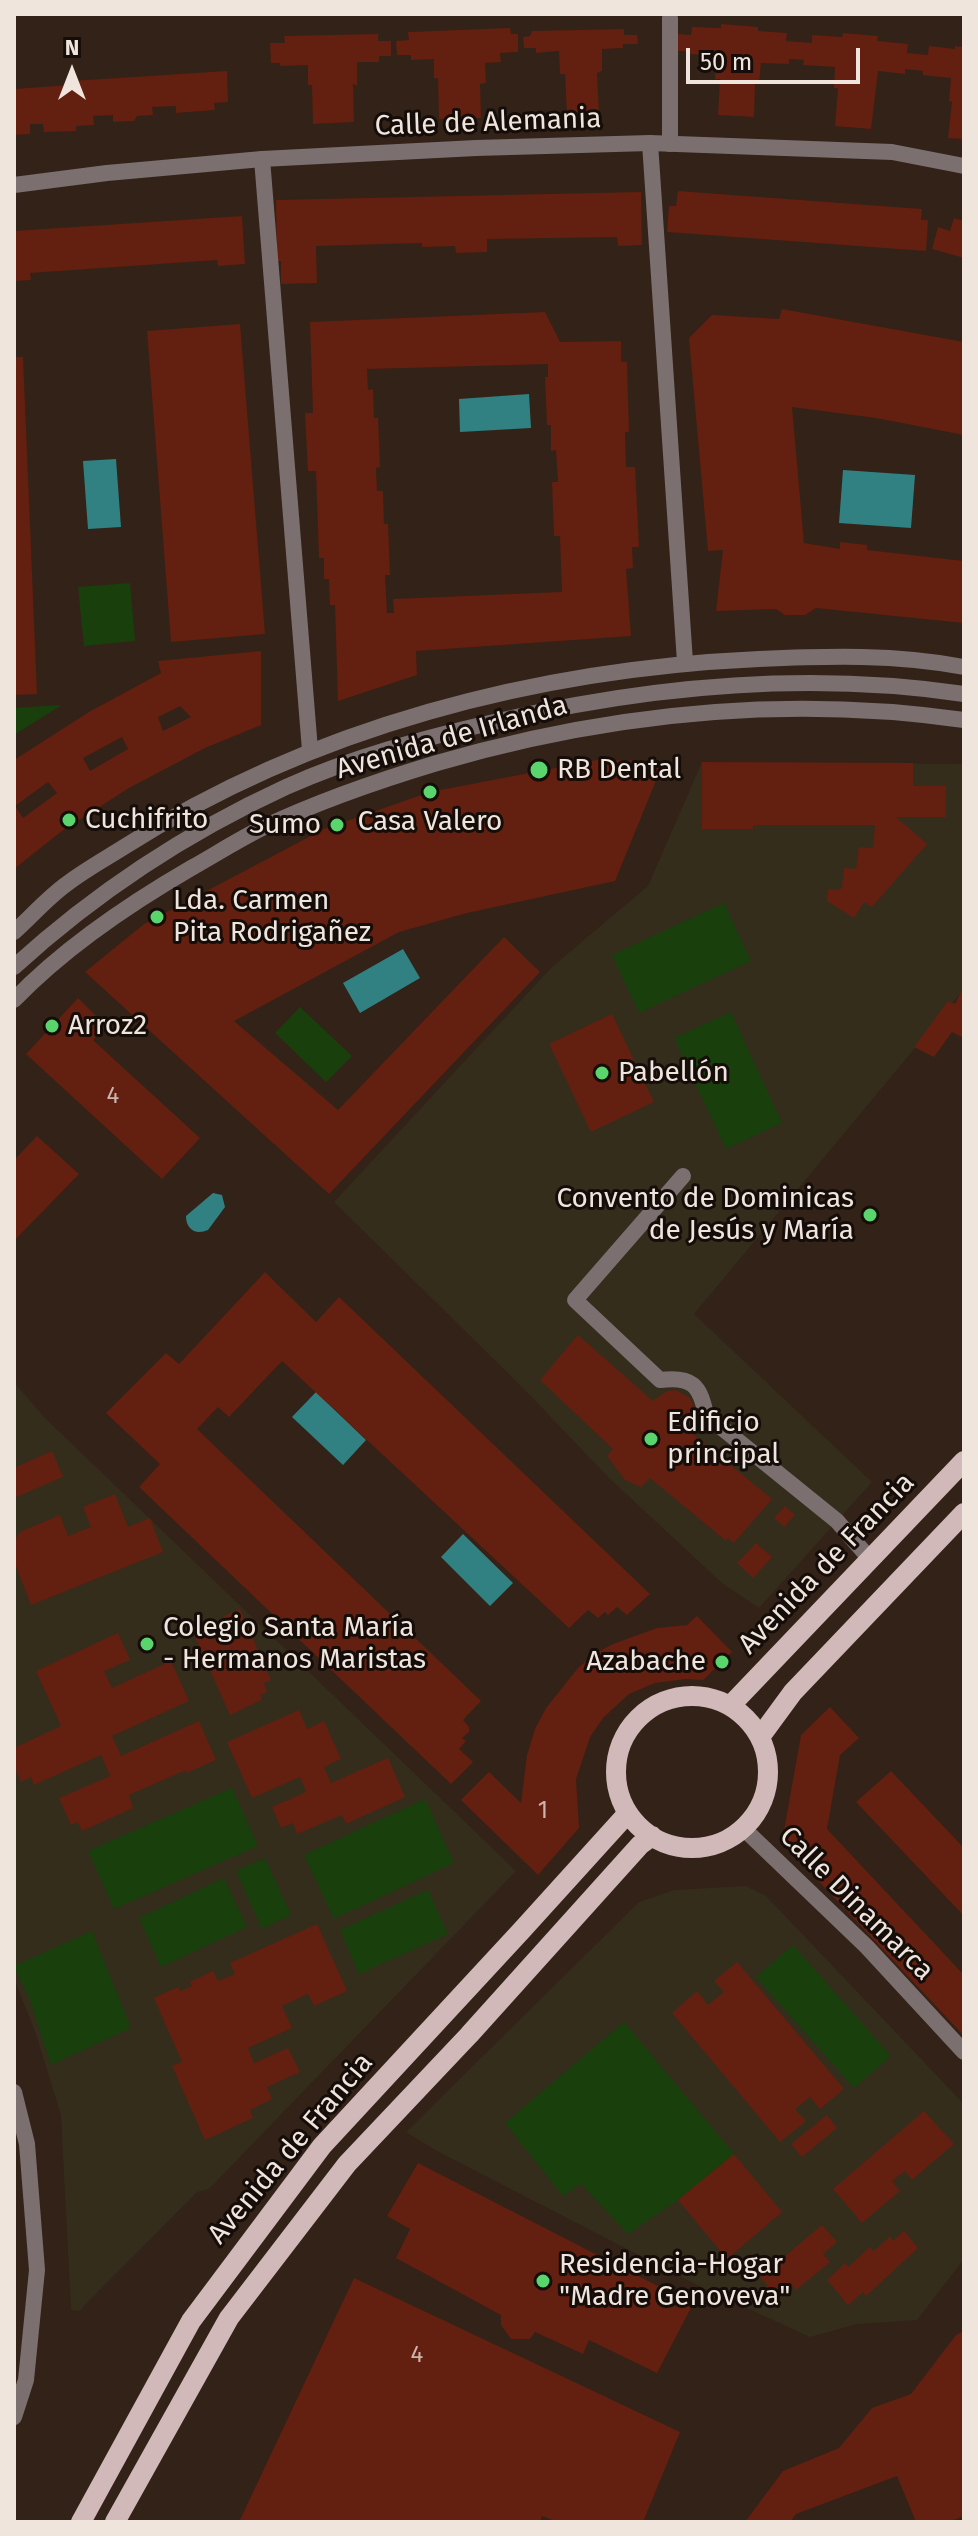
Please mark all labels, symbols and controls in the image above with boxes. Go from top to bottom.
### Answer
north arrow [32,32,112,112]
scale bar [690,32,864,82]
text: N [65,34,79,61]
text: 50 m [700,48,752,76]
street label: Calle de Alemania [374,102,602,144]
street label: Avenida de Irlanda [333,689,571,787]
place label: RB Dental [557,753,681,787]
marker: RB Dental [528,759,550,781]
marker: Casa Valero [421,783,439,801]
place label: Cuchifrito [85,803,208,837]
place label: Casa Valero [358,805,502,839]
place label: Sumo [249,808,321,842]
marker: Cuchifrito [60,811,78,829]
marker: Sumo [328,816,346,834]
place label: Lda. Carmen Pita Rodrigañez [173,884,371,950]
marker: Lda. Carmen Pita Rodrigañez [148,908,166,926]
place label: Arroz2 [68,1009,147,1043]
marker: Arroz2 [43,1017,61,1035]
place label: Pabellón [618,1056,729,1090]
marker: Pabellón [593,1064,611,1082]
house number: 4 [107,1082,119,1110]
place label: Convento de Dominicas de Jesús y María [556,1182,854,1248]
marker: Convento de Dominicas de Jesús y María [861,1206,879,1224]
place label: Edificio principal [667,1406,780,1472]
marker: Edificio principal [642,1430,660,1448]
street label: Avenida de Francia [732,1466,922,1662]
place label: Colegio Santa María - Hermanos Maristas [163,1611,426,1677]
marker: Colegio Santa María - Hermanos Maristas [138,1635,156,1653]
place label: Azabache [586,1645,706,1679]
marker: Azabache [713,1653,731,1671]
house number: 1 [538,1797,548,1825]
street label: Calle Dinamarca [772,1820,940,1988]
street label: Avenida de Francia [201,2047,381,2251]
place label: Residencia-Hogar "Madre Genoveva" [559,2248,790,2314]
marker: Residencia-Hogar "Madre Genoveva" [534,2272,552,2290]
house number: 4 [411,2341,423,2369]

